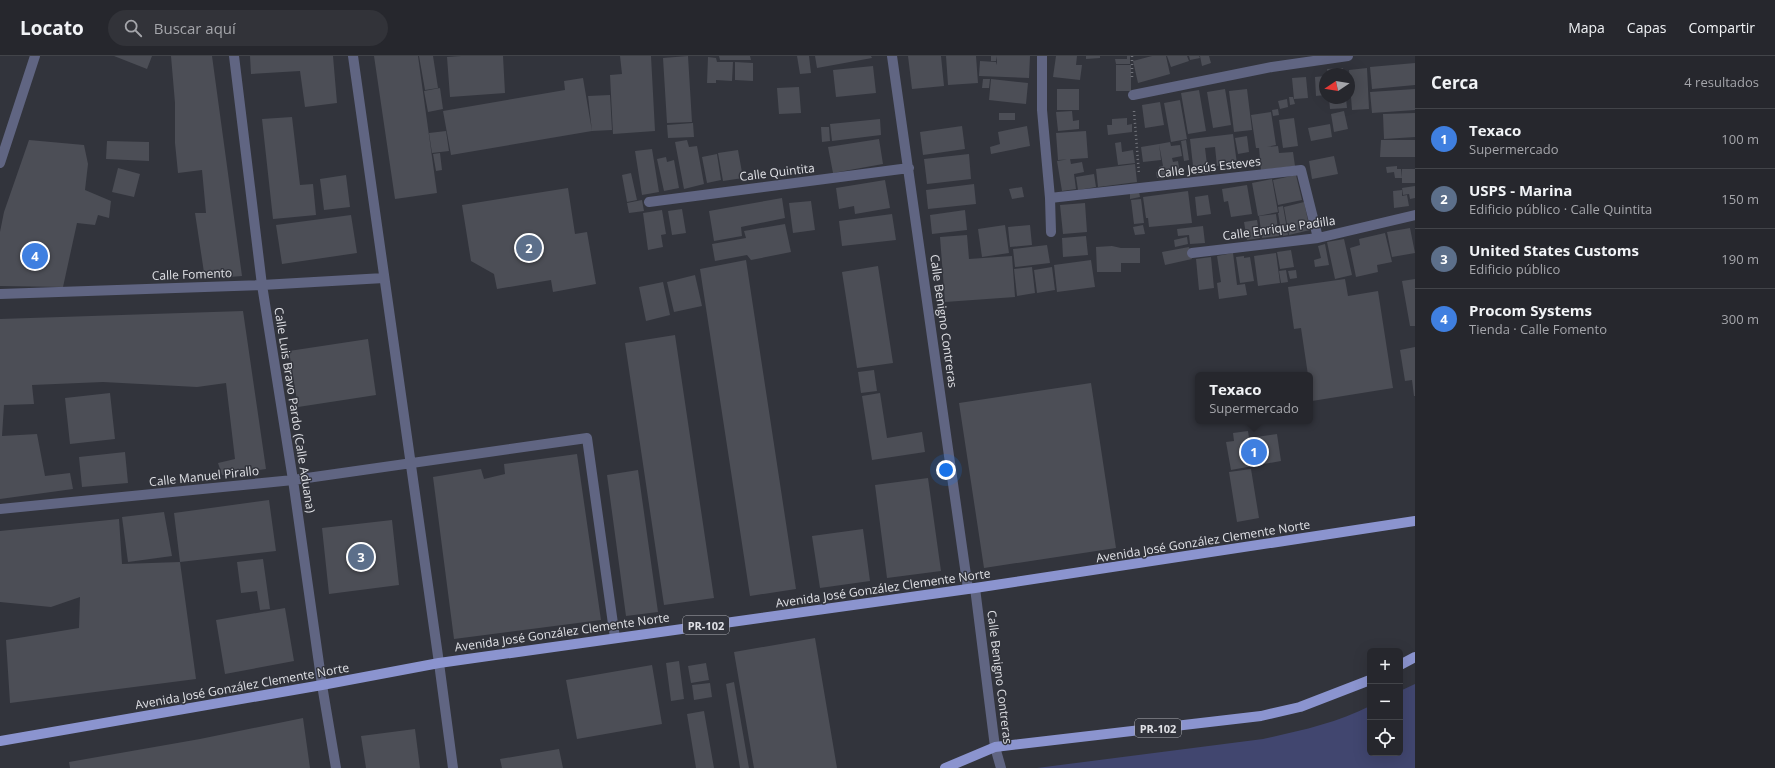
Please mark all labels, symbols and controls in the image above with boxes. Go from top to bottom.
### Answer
search box [108,10,388,46]
text: Locato [20,15,84,41]
icon: search [122,17,144,39]
text: Buscar aquí [154,18,236,38]
text: Mapa [1568,18,1605,37]
text: Capas [1627,18,1666,37]
text: Compartir [1688,18,1755,37]
north arrow [1319,68,1355,104]
text: Cerca [1431,71,1479,94]
text: 4 resultados [1684,73,1759,91]
text: Texaco [1469,120,1521,140]
text: 1 [1440,130,1448,148]
text: 100 m [1721,130,1759,148]
text: Supermercado [1469,140,1559,158]
street label: Calle Jesús Esteves [1156,152,1262,182]
street label: Calle Quintita [739,159,815,185]
text: USPS - Marina [1469,180,1572,200]
text: 2 [1440,190,1448,208]
text: 150 m [1721,190,1759,208]
text: Edificio público · Calle Quintita [1469,200,1652,218]
street label: Calle Enrique Padilla [1222,212,1336,244]
pin: 2 [516,233,542,263]
text: United States Customs [1469,240,1639,260]
pin: 4 [22,241,48,271]
text: 3 [1440,250,1448,268]
text: 190 m [1721,250,1759,268]
street label: Calle Benigno Contreras [926,253,962,389]
text: Edificio público [1469,260,1560,278]
street label: Calle Fomento [152,264,232,284]
text: Procom Systems [1469,300,1592,320]
street label: Calle Luis Bravo Pardo (Calle Aduana) [270,306,320,514]
text: 4 [1440,310,1448,328]
text: 300 m [1721,310,1759,328]
text: Tienda · Calle Fomento [1469,320,1607,338]
popup [1195,372,1313,424]
text: Texaco [1209,379,1262,399]
text: Supermercado [1209,399,1299,417]
pin: 1 [1241,437,1267,467]
your location [936,460,956,480]
street label: Calle Manuel Pirallo [148,462,260,490]
street label: Avenida José González Clemente Norte [1095,516,1312,566]
pin: 3 [348,542,374,572]
street label: Avenida José González Clemente Norte [774,564,992,612]
street label: Avenida José González Clemente Norte [453,608,671,656]
street label: Calle Benigno Contreras [983,609,1017,745]
road number: PR-102 [683,616,729,634]
map controls [1367,648,1403,756]
button: + [1367,648,1403,684]
street label: Avenida José González Clemente Norte [134,659,350,713]
button: − [1367,684,1403,720]
road number: PR-102 [1135,719,1181,737]
button: locate [1367,720,1403,756]

